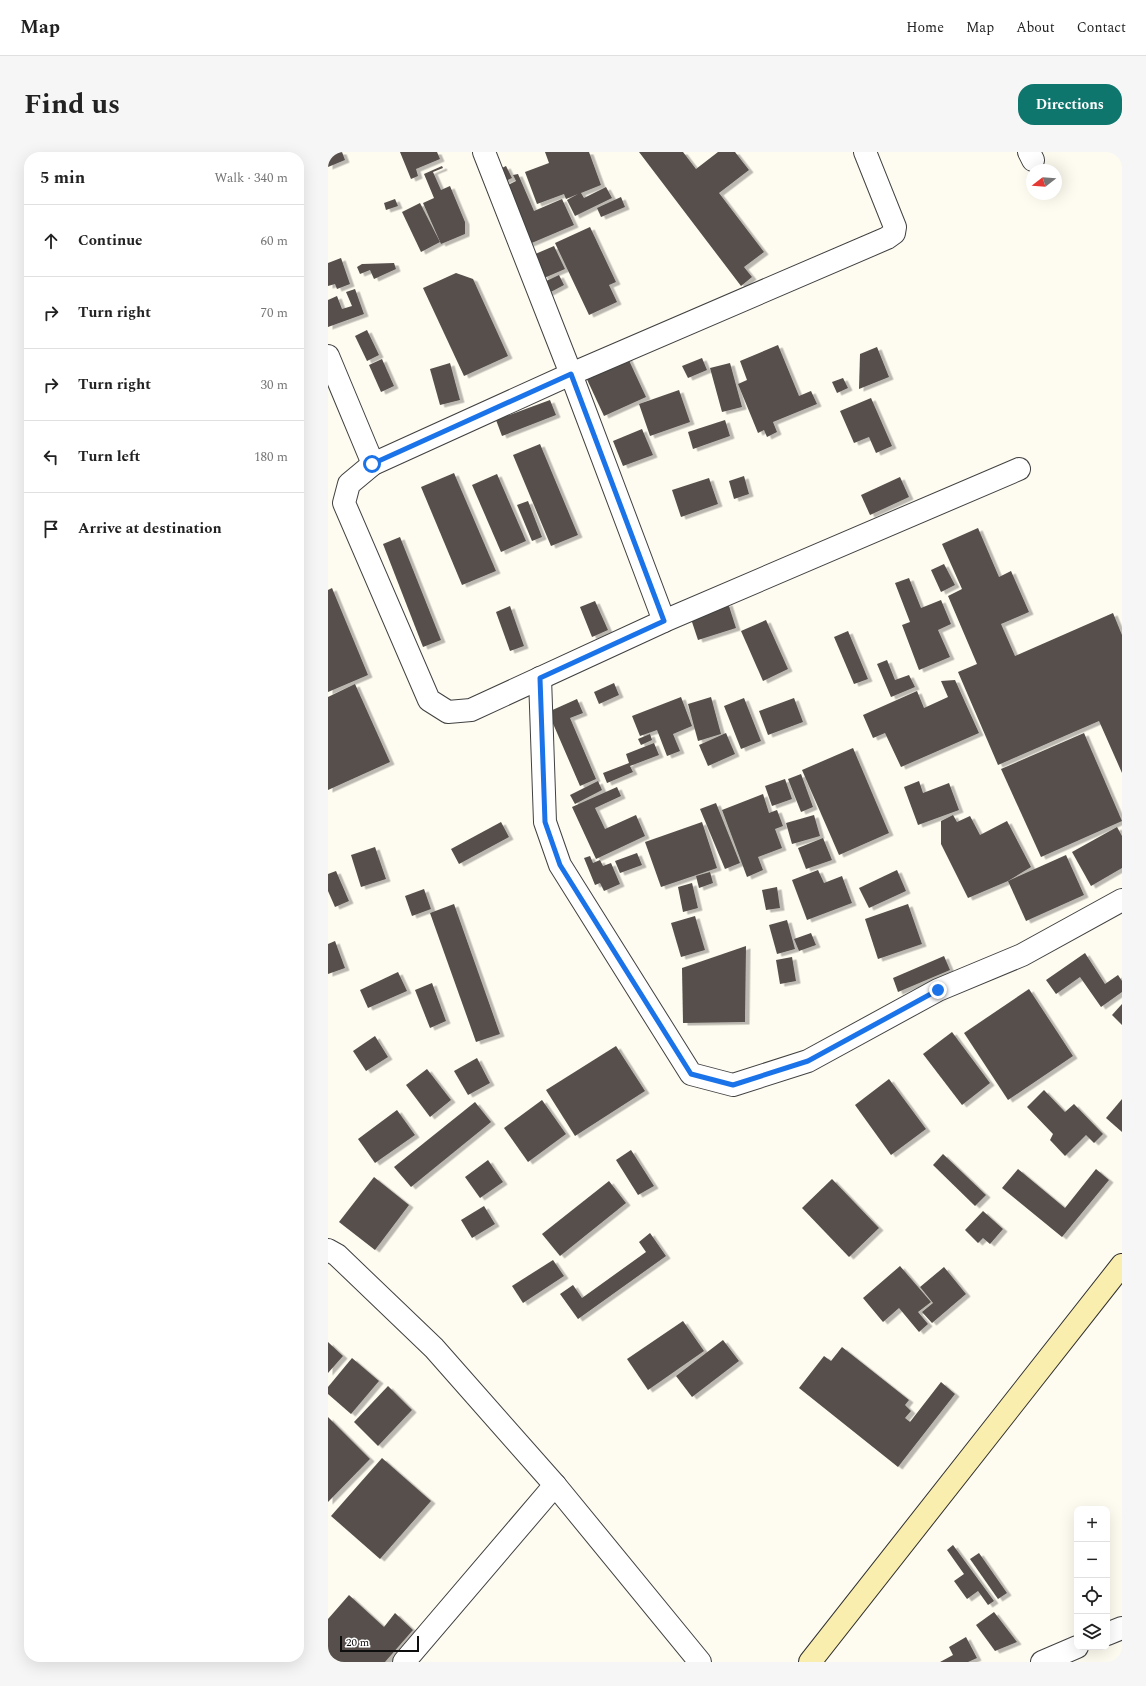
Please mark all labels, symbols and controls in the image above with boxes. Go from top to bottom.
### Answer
text: Map [20,13,60,42]
text: Home [906,17,944,38]
text: Map [966,17,994,38]
text: About [1016,17,1055,38]
text: Contact [1077,17,1126,38]
text: Find us [24,83,120,126]
button: Directions [1018,84,1122,125]
north arrow [1026,164,1062,200]
text: 5 min [40,165,85,191]
text: Walk · 340 m [214,168,288,188]
text: Continue [78,229,143,252]
icon: ahead [40,230,62,252]
text: 60 m [261,231,288,251]
text: Turn right [78,301,151,324]
icon: right [40,302,62,324]
text: 70 m [261,303,288,323]
text: Turn right [78,373,151,396]
icon: right [40,374,62,396]
text: 30 m [261,375,288,395]
text: Turn left [78,445,140,468]
icon: left [40,446,62,468]
text: 180 m [254,447,288,467]
route start [363,455,381,473]
text: Arrive at destination [78,517,222,540]
icon: arrive [40,518,62,540]
route end [929,981,947,999]
map controls [1074,1506,1110,1650]
button: + [1074,1506,1110,1542]
button: − [1074,1542,1110,1578]
button: locate [1074,1578,1110,1614]
button: layers [1074,1614,1110,1650]
scale bar [340,1634,419,1653]
text: 20 m [346,1634,369,1651]

